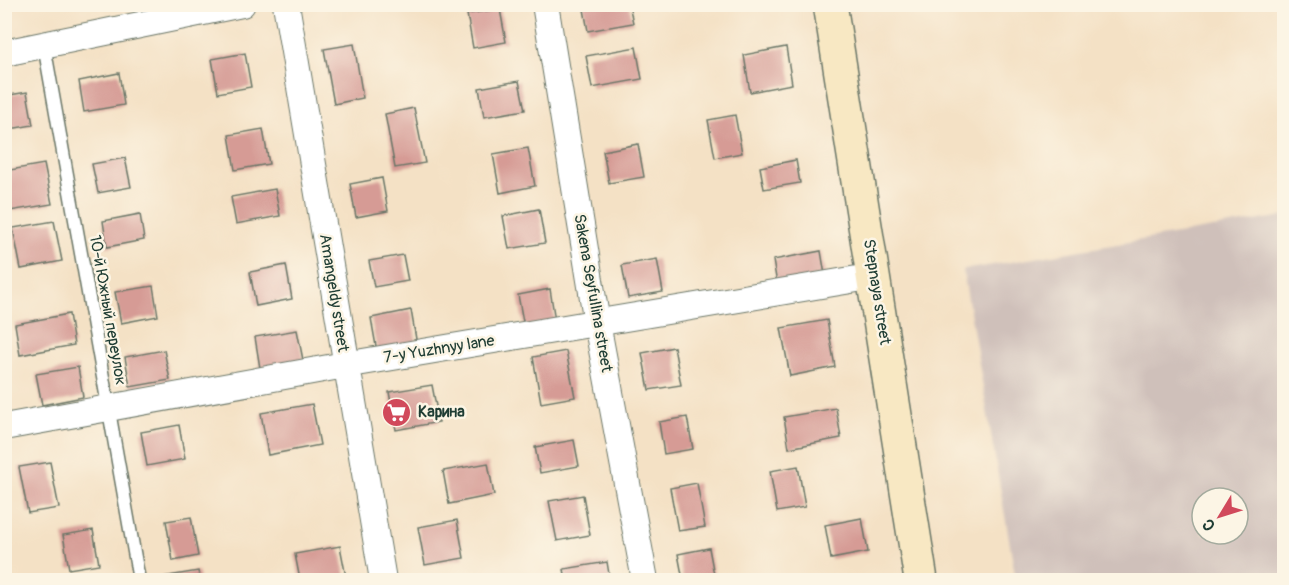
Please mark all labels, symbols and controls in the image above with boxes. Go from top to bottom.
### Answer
street label: Sakena Seyfullina street [569,212,617,374]
street label: Amangeldy street [315,232,353,354]
street label: 10-й Южный переулок [85,233,131,387]
street label: Stepnaya street [859,238,895,347]
street label: 7-y Yuzhnyy lane [382,330,496,368]
supermarket icon: Карина [381,396,413,428]
place label: Карина [418,402,465,422]
north arrow [1190,486,1250,546]
text: С [1198,514,1220,535]

